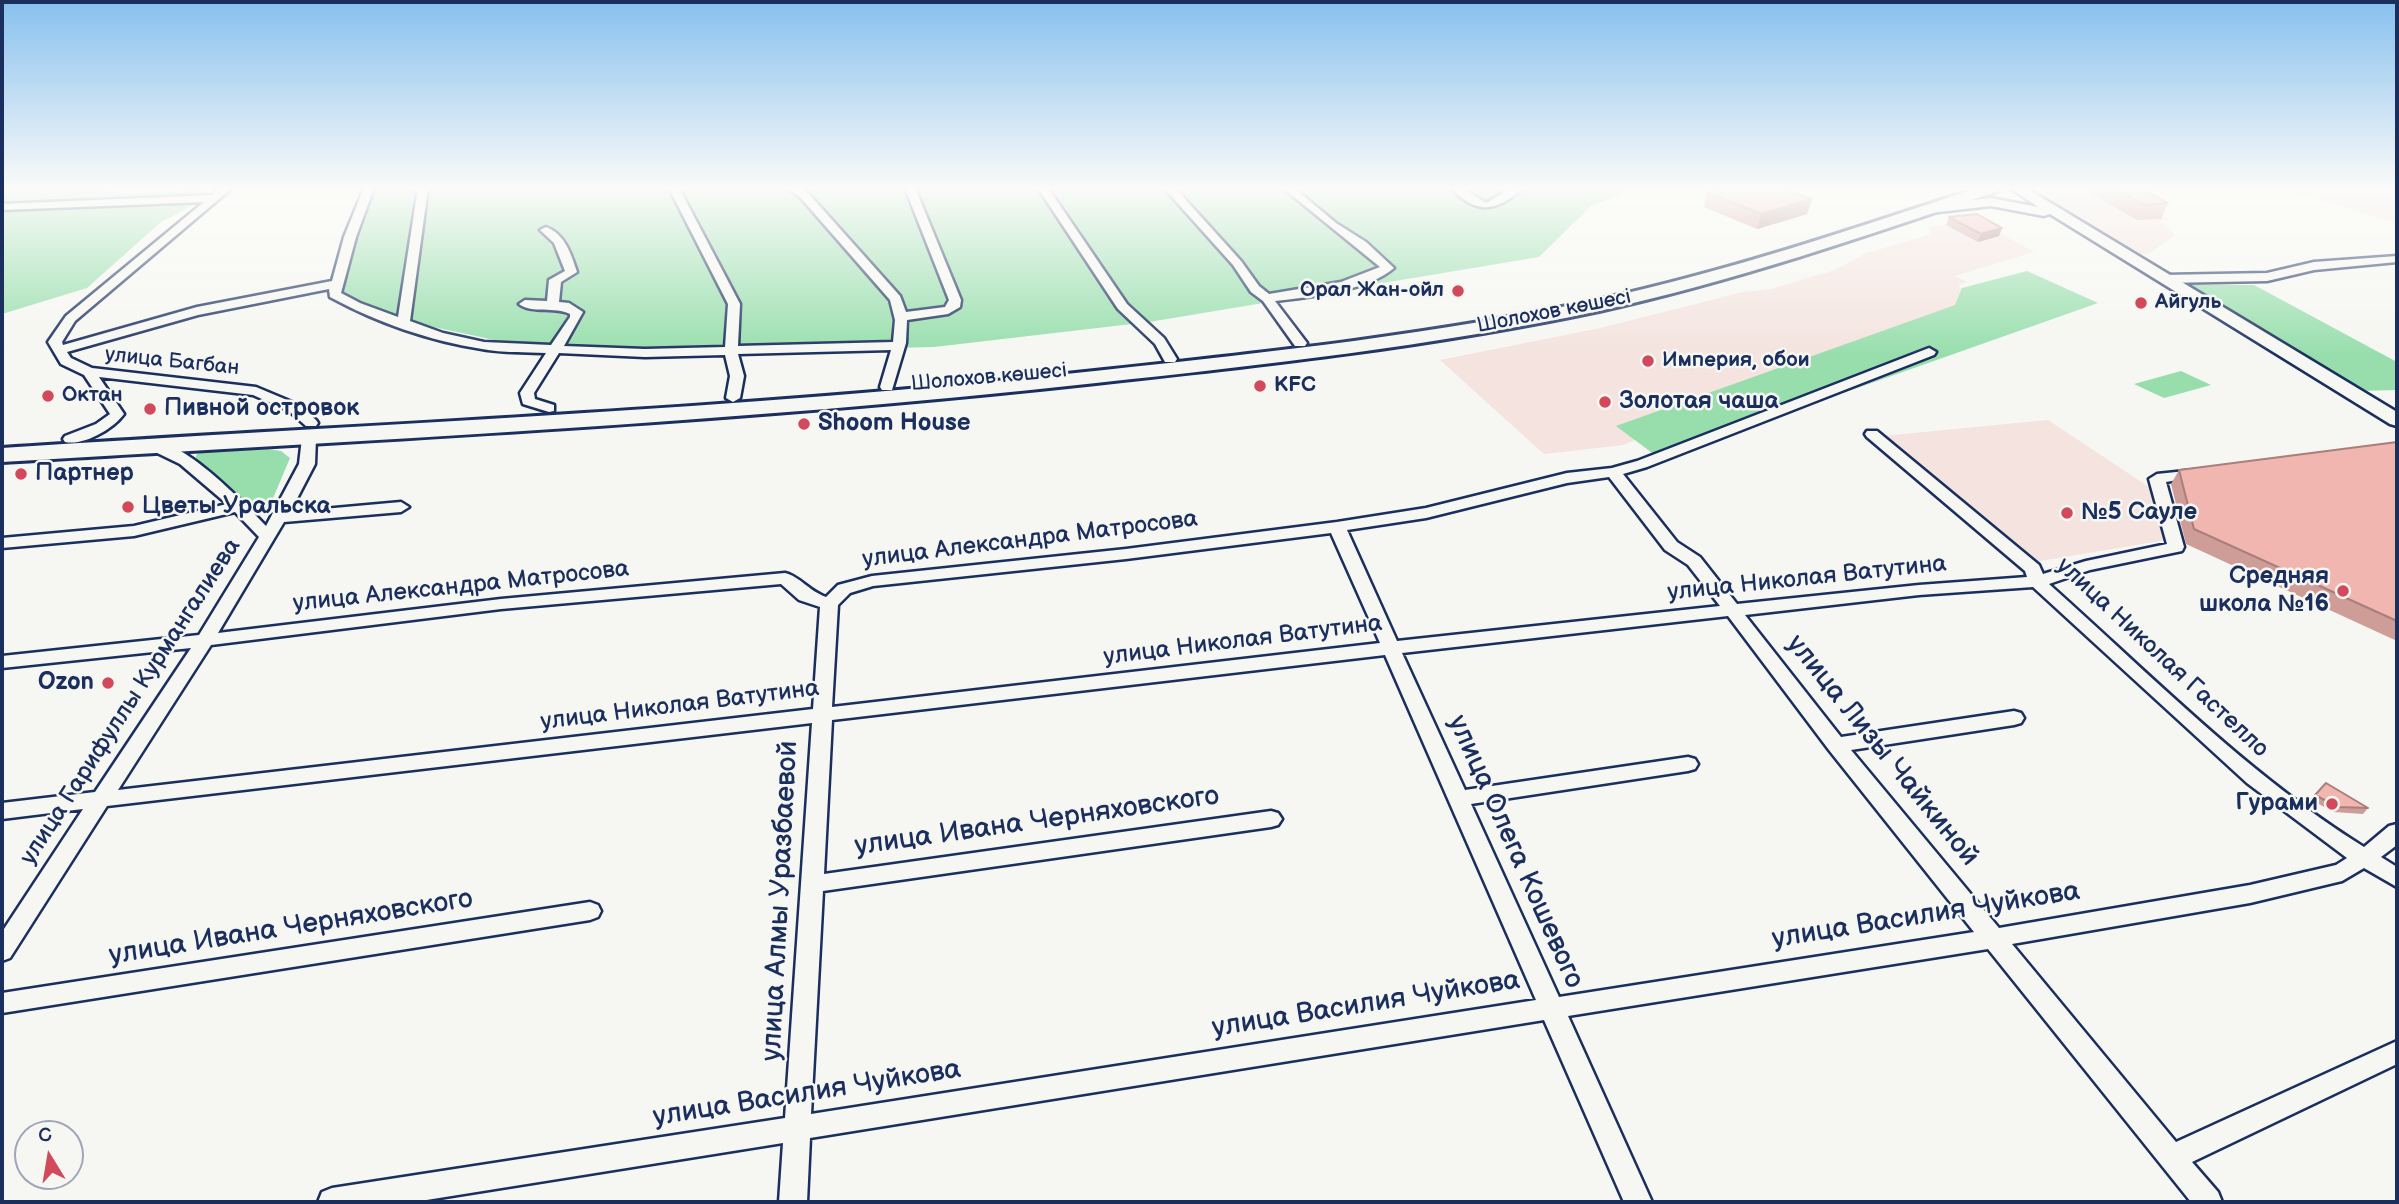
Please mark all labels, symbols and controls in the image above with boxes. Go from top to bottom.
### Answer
place label: Орал Жан-ойл [1300,278,1444,304]
marker: Орал Жан-ойл [1450,283,1466,299]
street label: Шолохов көшесі [1475,285,1633,339]
place label: Айгуль [2155,290,2221,316]
marker: Айгуль [2133,295,2149,311]
street label: улица Багбан [104,342,240,382]
place label: Империя, обои [1662,348,1810,374]
marker: Империя, обои [1640,353,1656,369]
street label: Шолохов көшесі [910,359,1068,397]
place label: KFC [1274,373,1316,399]
marker: KFC [1252,378,1268,394]
place label: Октан [62,383,123,409]
marker: Октан [40,388,56,404]
place label: Золотая чаша [1619,388,1778,416]
marker: Золотая чаша [1597,394,1613,410]
place label: Пивной островок [164,395,359,423]
marker: Пивной островок [142,401,158,417]
place label: Shoom House [818,410,970,438]
marker: Shoom House [796,416,812,432]
place label: Партнер [35,460,134,488]
marker: Партнер [13,466,29,482]
place label: Цветы Уральска [142,493,331,521]
marker: Цветы Уральска [120,499,136,515]
place label: №5 Сауле [2081,499,2197,527]
street label: улица Александра Матросова [861,505,1199,575]
marker: №5 Сауле [2059,505,2075,521]
street label: улица Гарифуллы Курмангалиева [15,533,247,871]
street label: улица Николая Ватутина [1666,550,1948,608]
street label: улица Николая Гастелло [2050,552,2274,764]
street label: улица Александра Матросова [292,555,630,619]
place label: Средняя школа №16 [2199,563,2329,619]
marker: Средняя школа №16 [2335,583,2351,599]
street label: улица Николая Ватутина [1102,610,1384,672]
street label: улица Лизы Чайкиной [1778,629,1986,873]
place label: Ozon [38,669,94,697]
marker: Ozon [100,675,116,691]
street label: улица Николая Ватутина [539,675,821,737]
street label: улица Олега Кошевого [1440,710,1590,994]
street label: улица Алмы Уразбаевой [756,740,806,1062]
street label: улица Ивана Черняховского [853,780,1221,864]
place label: Гурами [2235,790,2318,818]
marker: Гурами [2324,796,2340,812]
street label: улица Василия Чуйкова [1770,875,2082,957]
street label: улица Ивана Черняховского [107,883,475,973]
street label: улица Василия Чуйкова [1210,964,1522,1046]
street label: улица Василия Чуйкова [651,1053,963,1135]
north arrow [14,1120,84,1190]
text: С [37,1123,54,1148]

